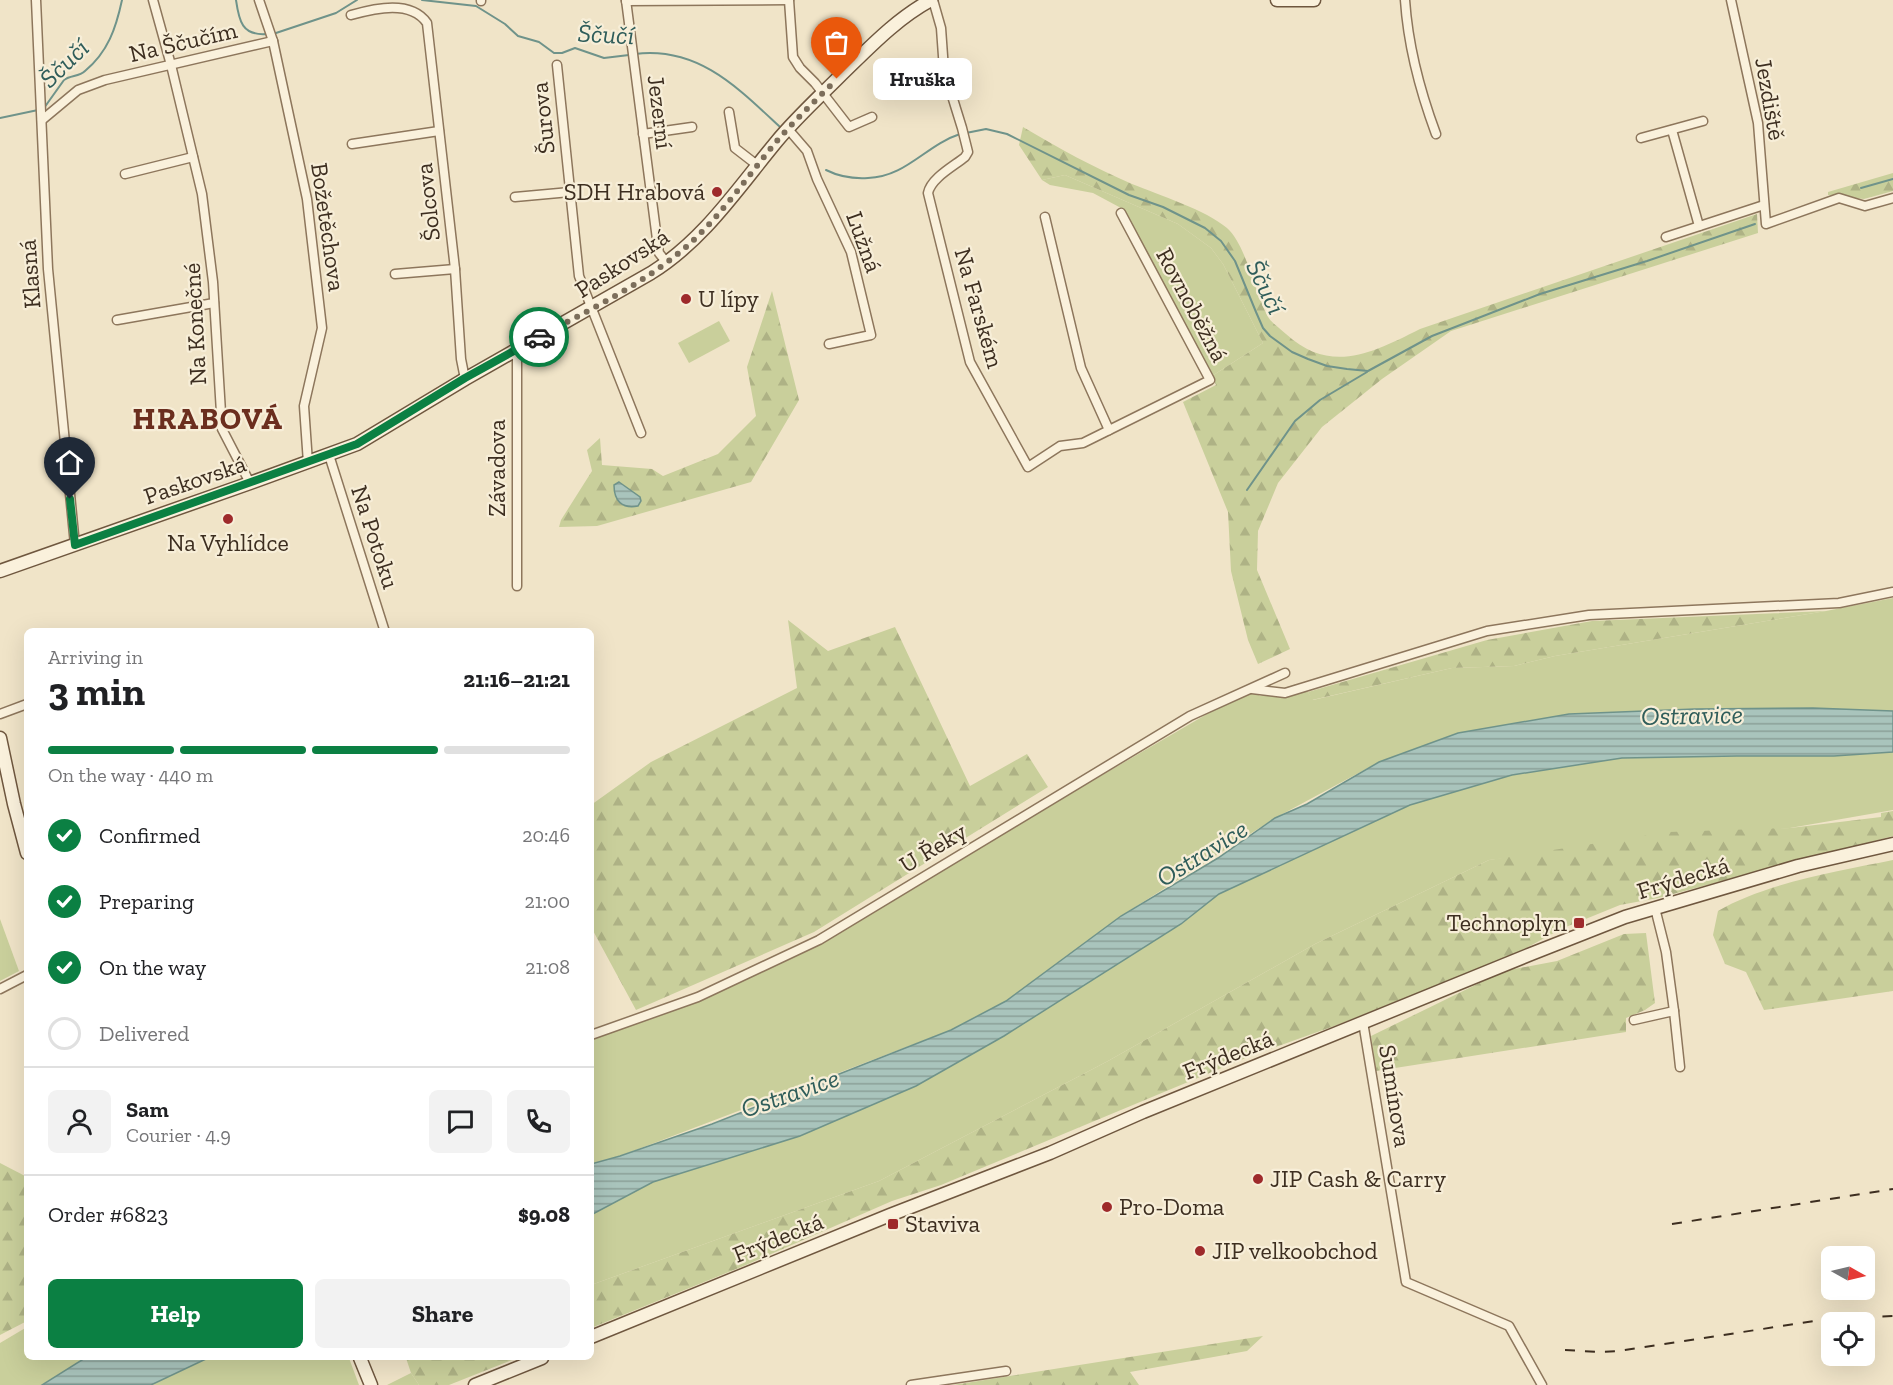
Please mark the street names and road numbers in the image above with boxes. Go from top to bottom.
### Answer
street label: Na Ščučím [126,15,240,68]
street label: Jezdiště [1749,55,1792,142]
street label: Jezerní [642,73,679,151]
street label: Šurova [524,80,561,155]
street label: Božetěchova [305,161,352,294]
street label: Šolcova [409,161,446,243]
street label: Lužná [840,207,889,277]
street label: Paskovská [569,221,675,304]
street label: Klasná [13,238,46,310]
street label: Rovnoběžná [1150,243,1235,367]
street label: Na Farském [949,245,1011,371]
street label: Na Konečné [177,262,212,386]
street label: Závadova [482,419,511,517]
street label: Paskovská [140,448,250,511]
street label: Na Potoku [345,482,406,593]
street label: U Řeky [894,816,972,879]
street label: Frýdecká [1633,850,1733,905]
street label: Frýdecká [1178,1023,1278,1086]
street label: Sumínova [1373,1043,1418,1150]
street label: Frýdecká [728,1206,828,1269]

